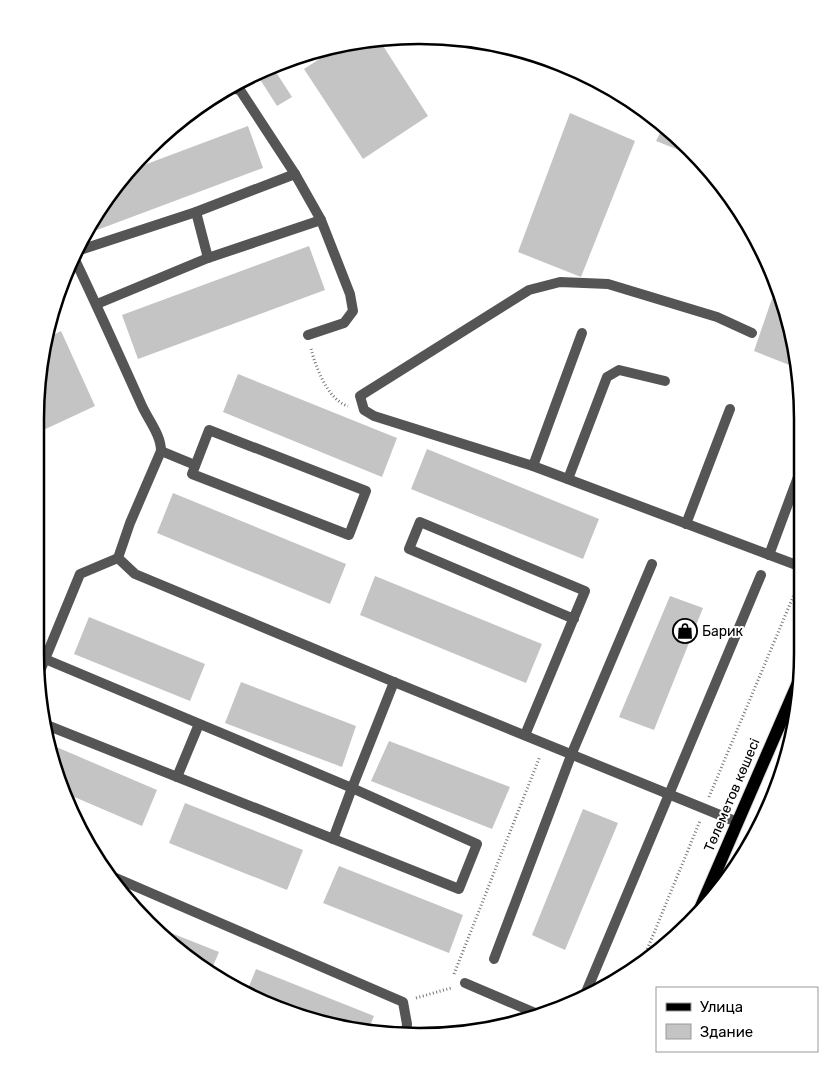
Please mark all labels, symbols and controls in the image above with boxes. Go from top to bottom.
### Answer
shop icon: Барик [672,618,698,644]
place label: Барик [702,623,744,640]
street label: Төлеметов көшесі [700,736,764,854]
legend [656,987,818,1052]
text: Улица [700,998,743,1016]
text: Здание [700,1023,753,1041]

